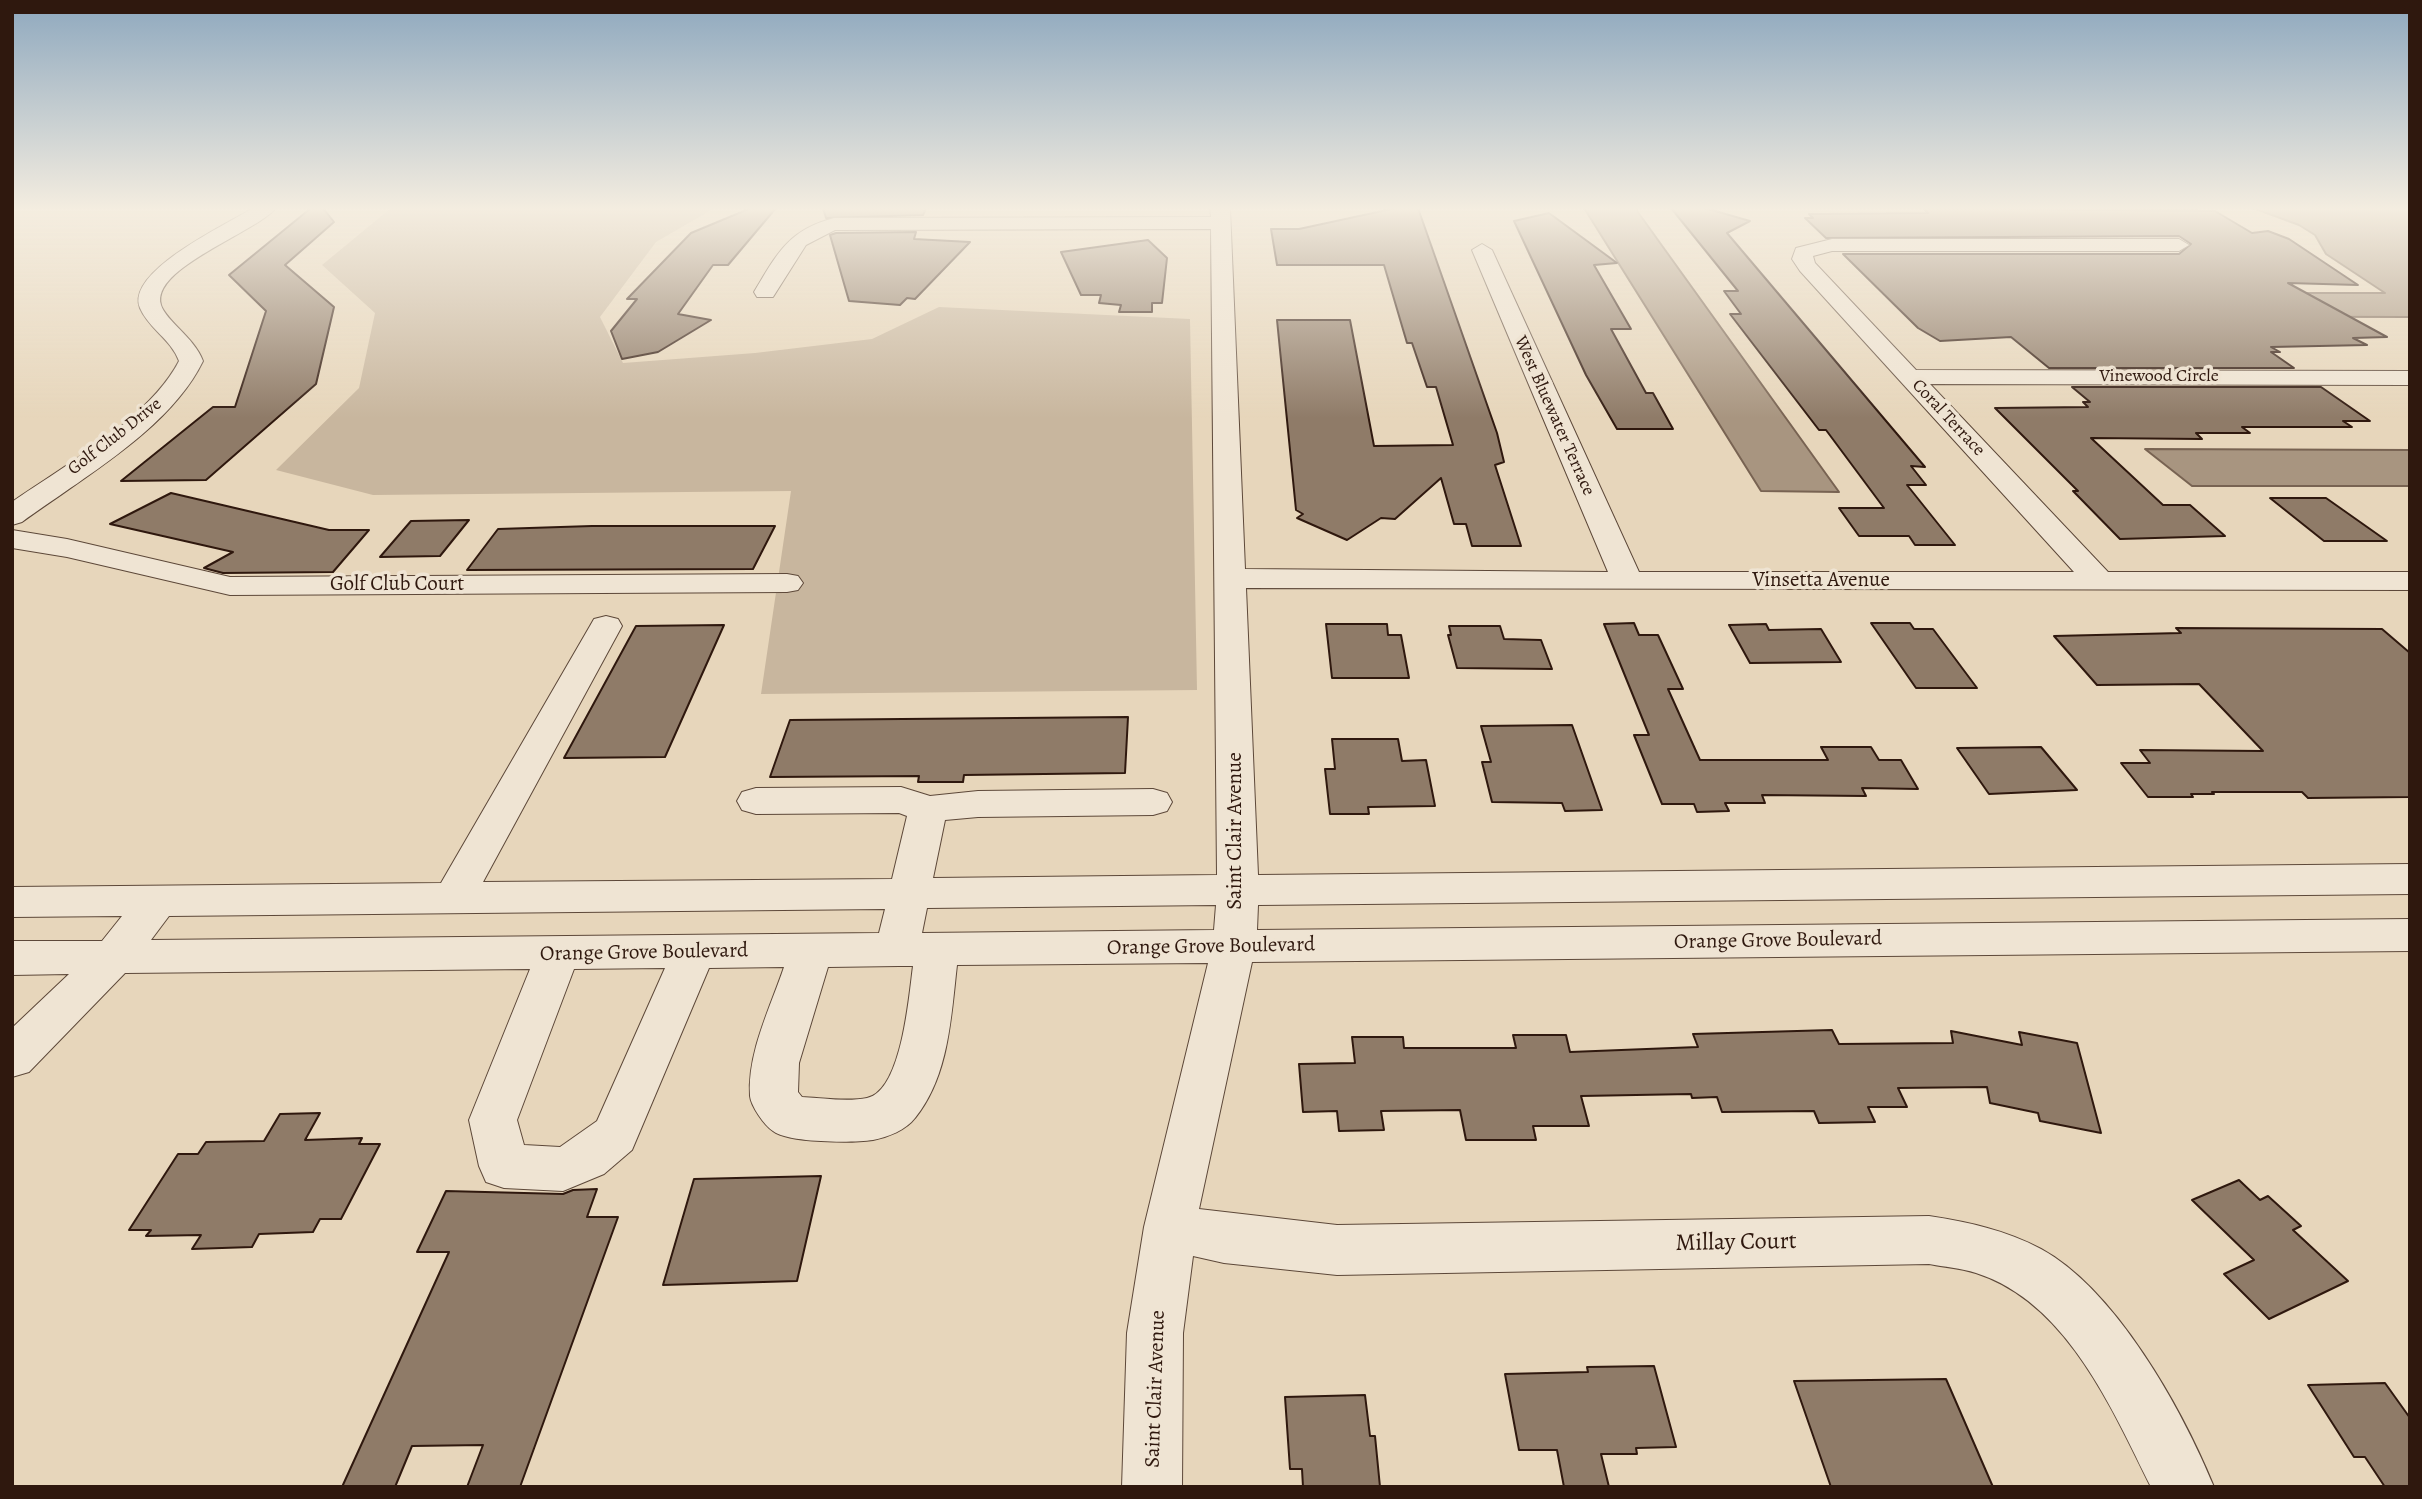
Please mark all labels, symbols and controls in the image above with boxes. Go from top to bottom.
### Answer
street label: West Bluewater Terrace [1509,333,1599,499]
street label: Vinewood Circle [2099,366,2219,388]
street label: Coral Terrace [1907,375,1989,461]
street label: Golf Club Drive [64,394,166,480]
street label: Vinsetta Avenue [1752,568,1890,594]
street label: Golf Club Court [330,572,464,598]
street label: Saint Clair Avenue [1223,752,1249,910]
street label: Orange Grove Boulevard [1674,927,1882,955]
street label: Orange Grove Boulevard [1107,933,1315,961]
street label: Orange Grove Boulevard [540,939,748,967]
street label: Millay Court [1675,1228,1797,1258]
street label: Saint Clair Avenue [1141,1310,1171,1468]

